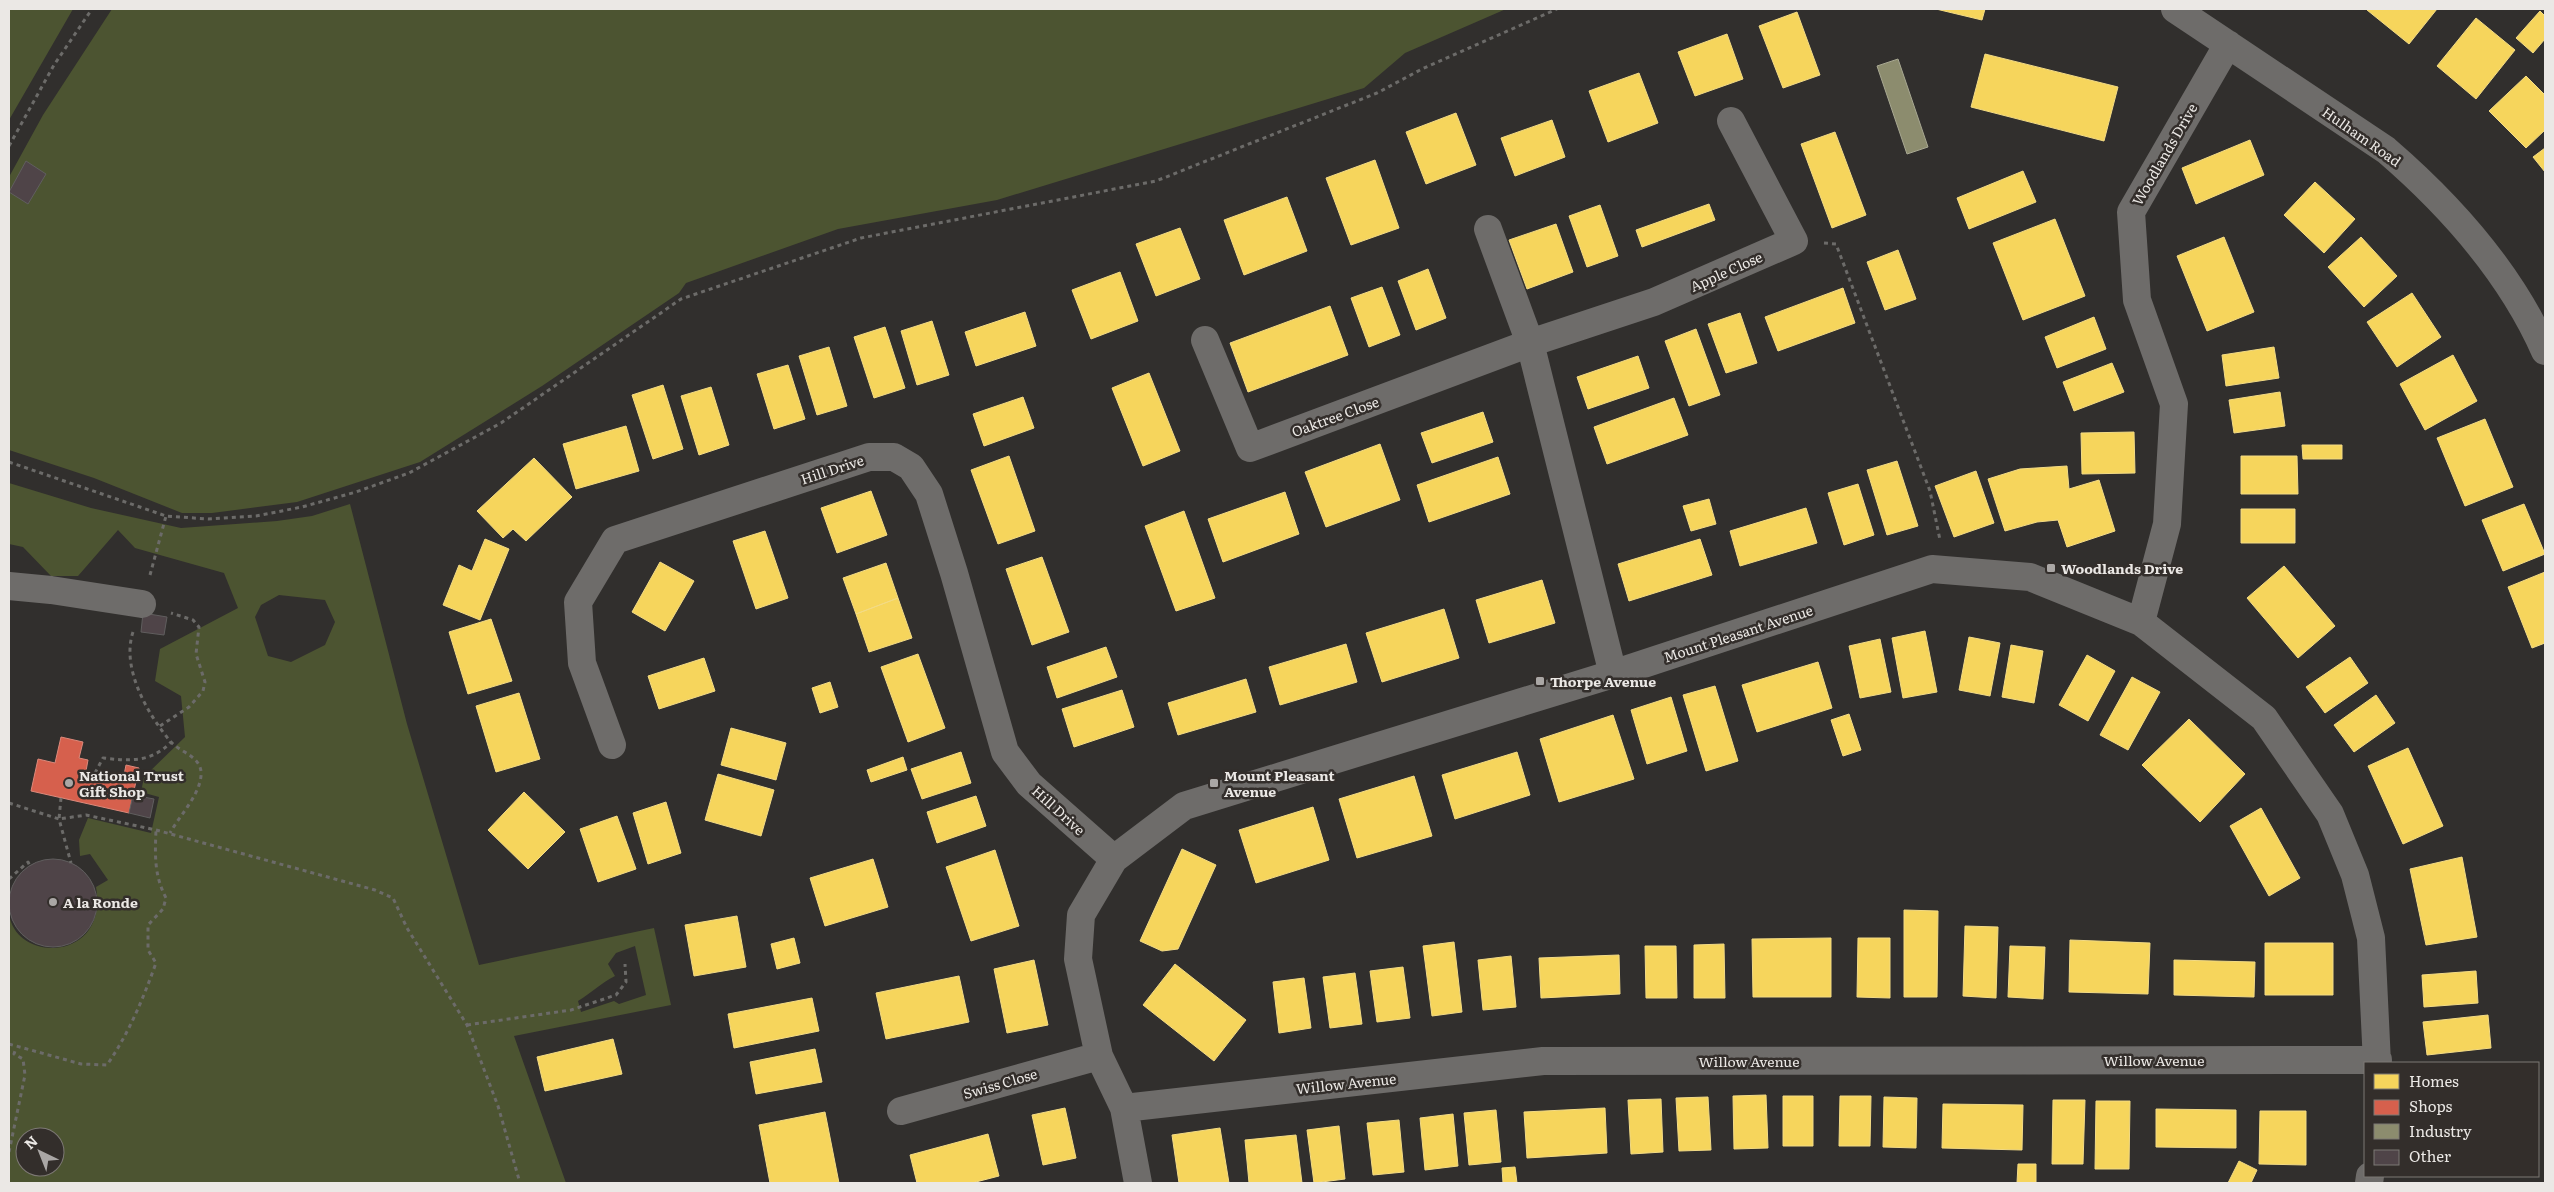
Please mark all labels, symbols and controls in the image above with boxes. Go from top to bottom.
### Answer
street label: Woodlands Drive [2127,99,2201,209]
street label: Hulham Road [2319,101,2406,171]
street label: Apple Close [1687,246,1765,296]
street label: Oaktree Close [1289,391,1381,441]
street label: Hill Drive [798,449,866,489]
place label: Woodlands Drive [2061,558,2183,578]
marker: Woodlands Drive [2045,562,2057,574]
street label: Mount Pleasant Avenue [1661,599,1815,667]
place label: Thorpe Avenue [1550,671,1656,691]
marker: Thorpe Avenue [1534,675,1546,687]
place label: National Trust Gift Shop [79,765,185,801]
place label: Mount Pleasant Avenue [1224,765,1335,801]
marker: National Trust Gift Shop [63,777,75,789]
marker: Mount Pleasant Avenue [1208,777,1220,789]
street label: Hill Drive [1028,781,1090,839]
place label: A la Ronde [63,892,138,912]
marker: A la Ronde [47,896,59,908]
street label: Willow Avenue [2104,1050,2204,1070]
street label: Willow Avenue [1699,1051,1799,1071]
legend [2364,1062,2539,1177]
street label: Swiss Close [961,1063,1039,1103]
street label: Willow Avenue [1295,1068,1397,1098]
text: Homes [2409,1069,2459,1092]
text: Shops [2409,1094,2452,1117]
text: Industry [2409,1119,2472,1142]
north arrow [15,1127,65,1177]
text: N [19,1130,42,1153]
text: Other [2409,1144,2451,1167]

